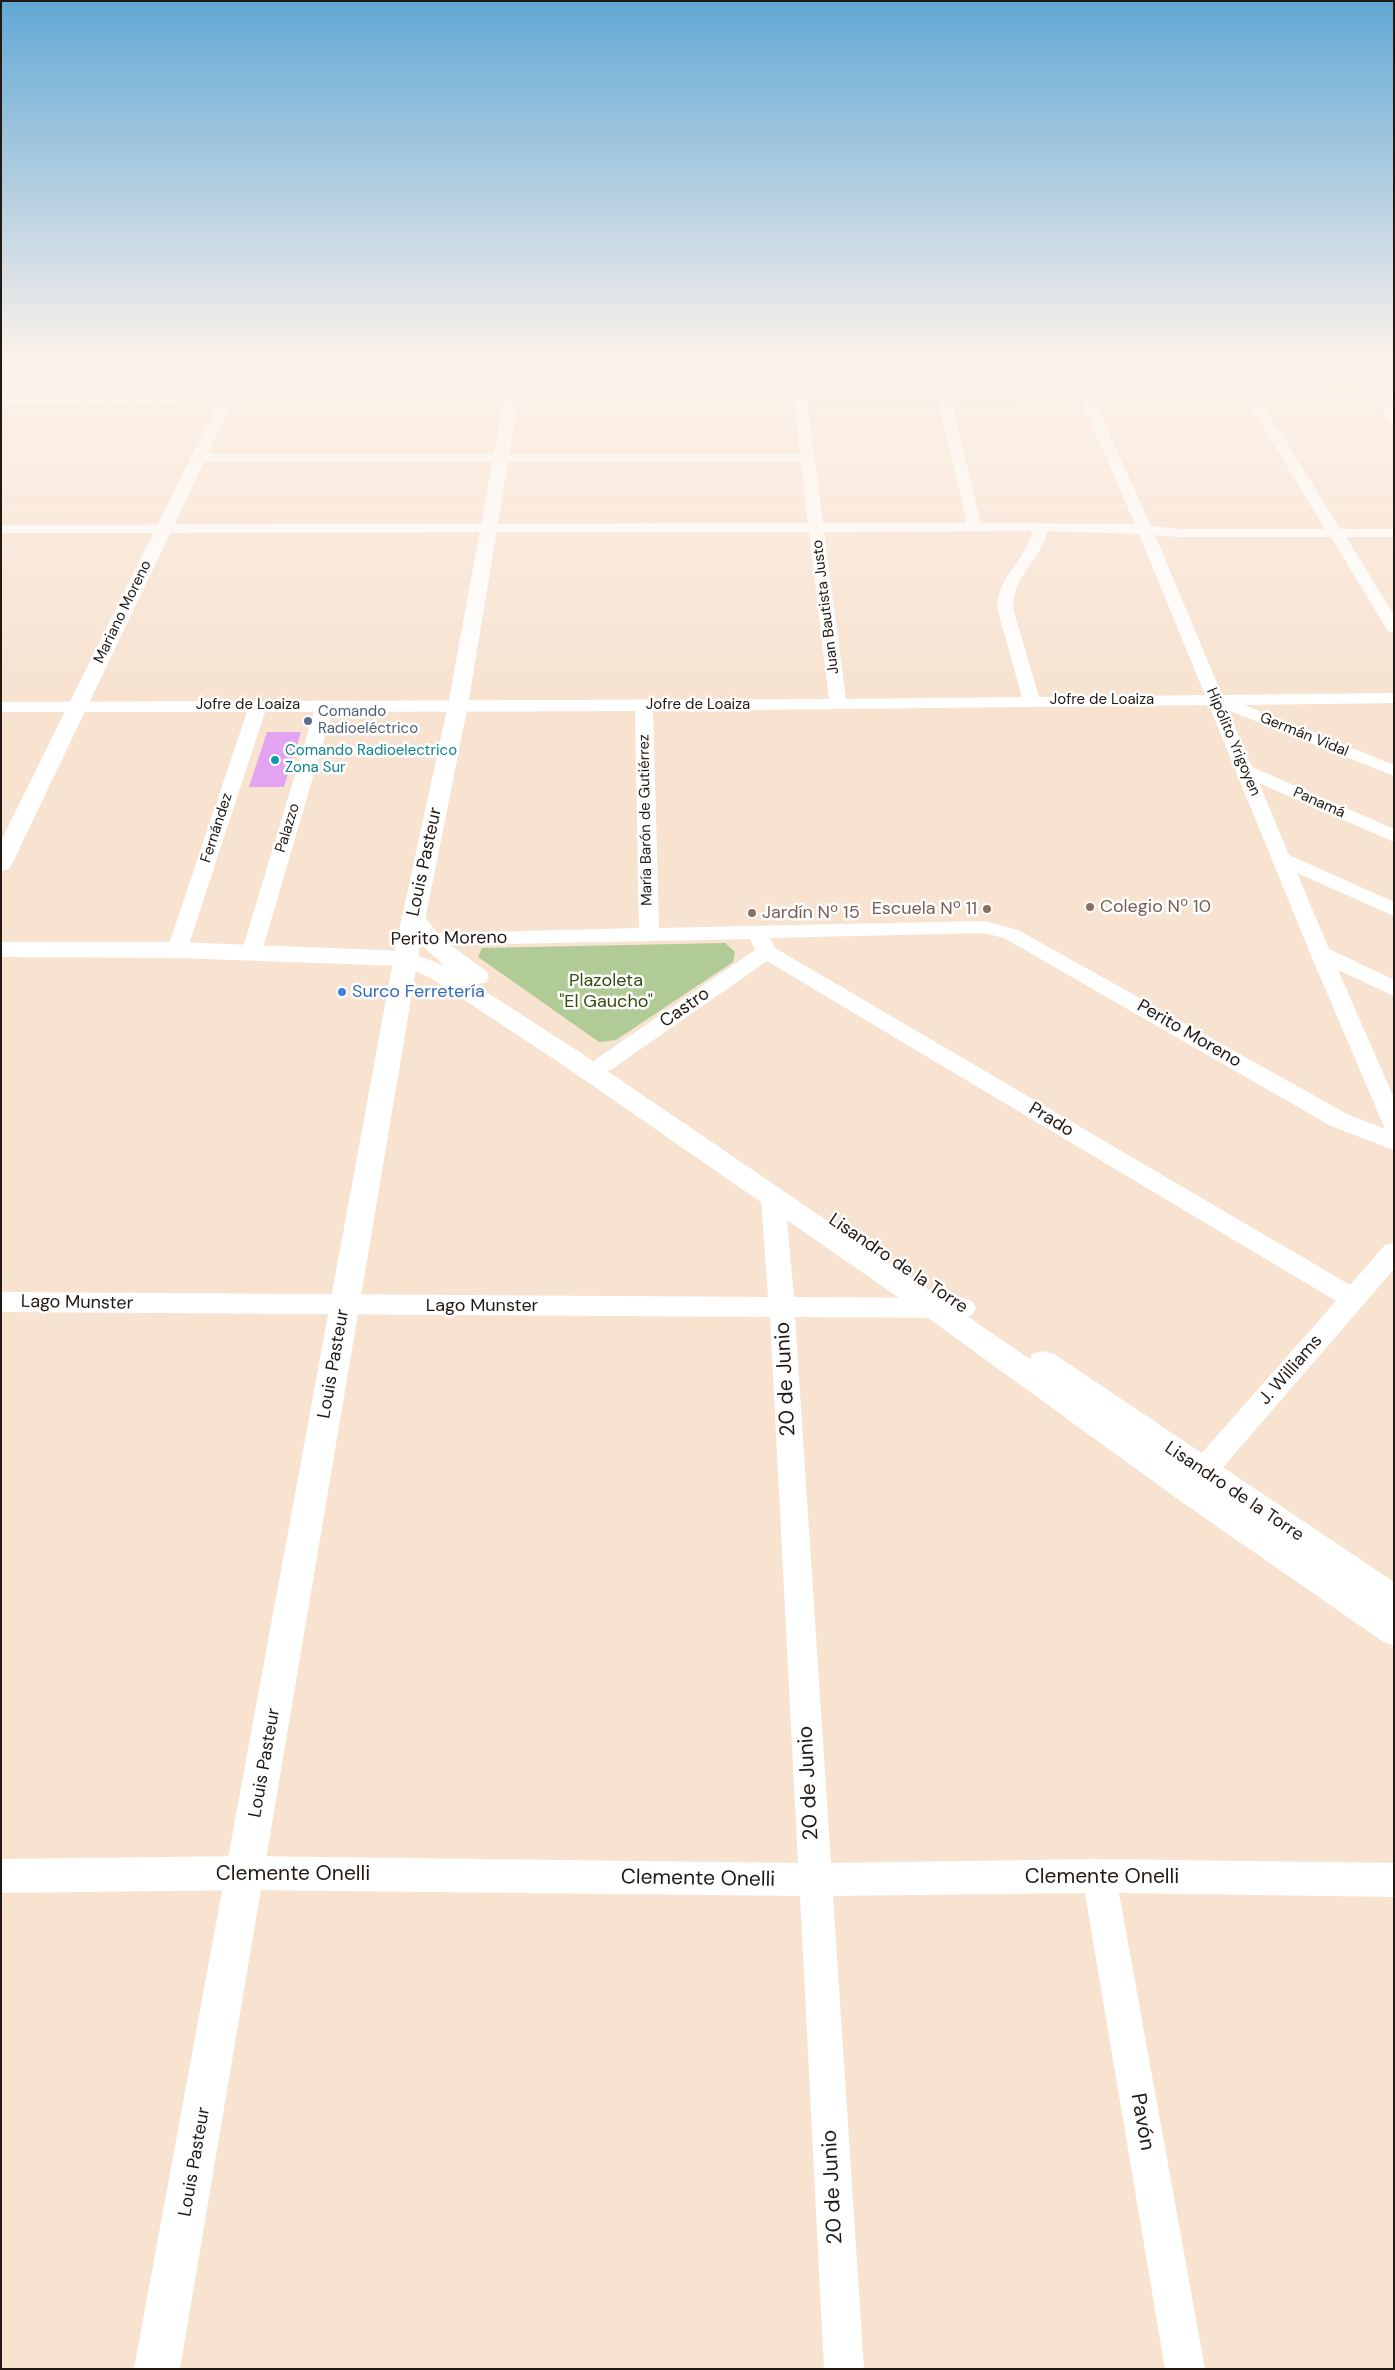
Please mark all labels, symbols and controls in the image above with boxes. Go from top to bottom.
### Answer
street label: Juan Bautista Justo [809,539,843,675]
street label: Mariano Moreno [90,558,156,666]
street label: Hipólito Yrigoyen [1202,685,1264,799]
street label: Jofre de Loaiza [1050,691,1154,709]
street label: Jofre de Loaiza [196,696,300,714]
street label: Jofre de Loaiza [646,696,750,714]
place label: Comando Radioeléctrico [318,703,418,738]
street label: Germán Vidal [1257,709,1351,761]
marker: Comando Radioeléctrico [302,715,314,727]
street label: María Barón de Gutiérrez [636,734,656,906]
place label: Comando Radioelectrico Zona Sur [285,742,457,777]
marker: Comando Radioelectrico Zona Sur [269,754,281,766]
street label: Panamá [1290,784,1348,822]
street label: Fernández [197,791,237,865]
street label: Palazzo [272,801,304,855]
street label: Louis Pasteur [403,806,447,918]
place label: Colegio Nº 10 [1100,896,1211,918]
place label: Escuela Nº 11 [872,898,977,920]
marker: Colegio Nº 10 [1084,901,1096,913]
place label: Jardín Nº 15 [762,902,860,924]
marker: Escuela Nº 11 [981,903,993,915]
marker: Jardín Nº 15 [746,907,758,919]
street label: Perito Moreno [390,927,508,951]
park label: Plazoleta "El Gaucho" [559,970,653,1012]
place label: Surco Ferretería [352,981,485,1003]
street label: Castro [656,983,714,1033]
marker: Surco Ferretería [336,986,348,998]
street label: Perito Moreno [1133,995,1245,1073]
street label: Prado [1025,1098,1077,1142]
street label: Lisandro de la Torre [824,1209,972,1319]
street label: Lago Munster [21,1291,133,1315]
street label: Lago Munster [426,1295,538,1317]
street label: Louis Pasteur [314,1308,354,1420]
street label: 20 de Junio [770,1321,802,1437]
street label: J. Williams [1255,1330,1327,1410]
street label: Lisandro de la Torre [1160,1437,1308,1547]
street label: Louis Pasteur [245,1707,285,1819]
street label: 20 de Junio [793,1725,825,1841]
street label: Clemente Onelli [216,1861,370,1887]
street label: Clemente Onelli [1025,1864,1179,1890]
street label: Clemente Onelli [621,1865,775,1893]
street label: Pavón [1125,2091,1159,2153]
street label: Louis Pasteur [175,2106,215,2218]
street label: 20 de Junio [817,2129,849,2245]

